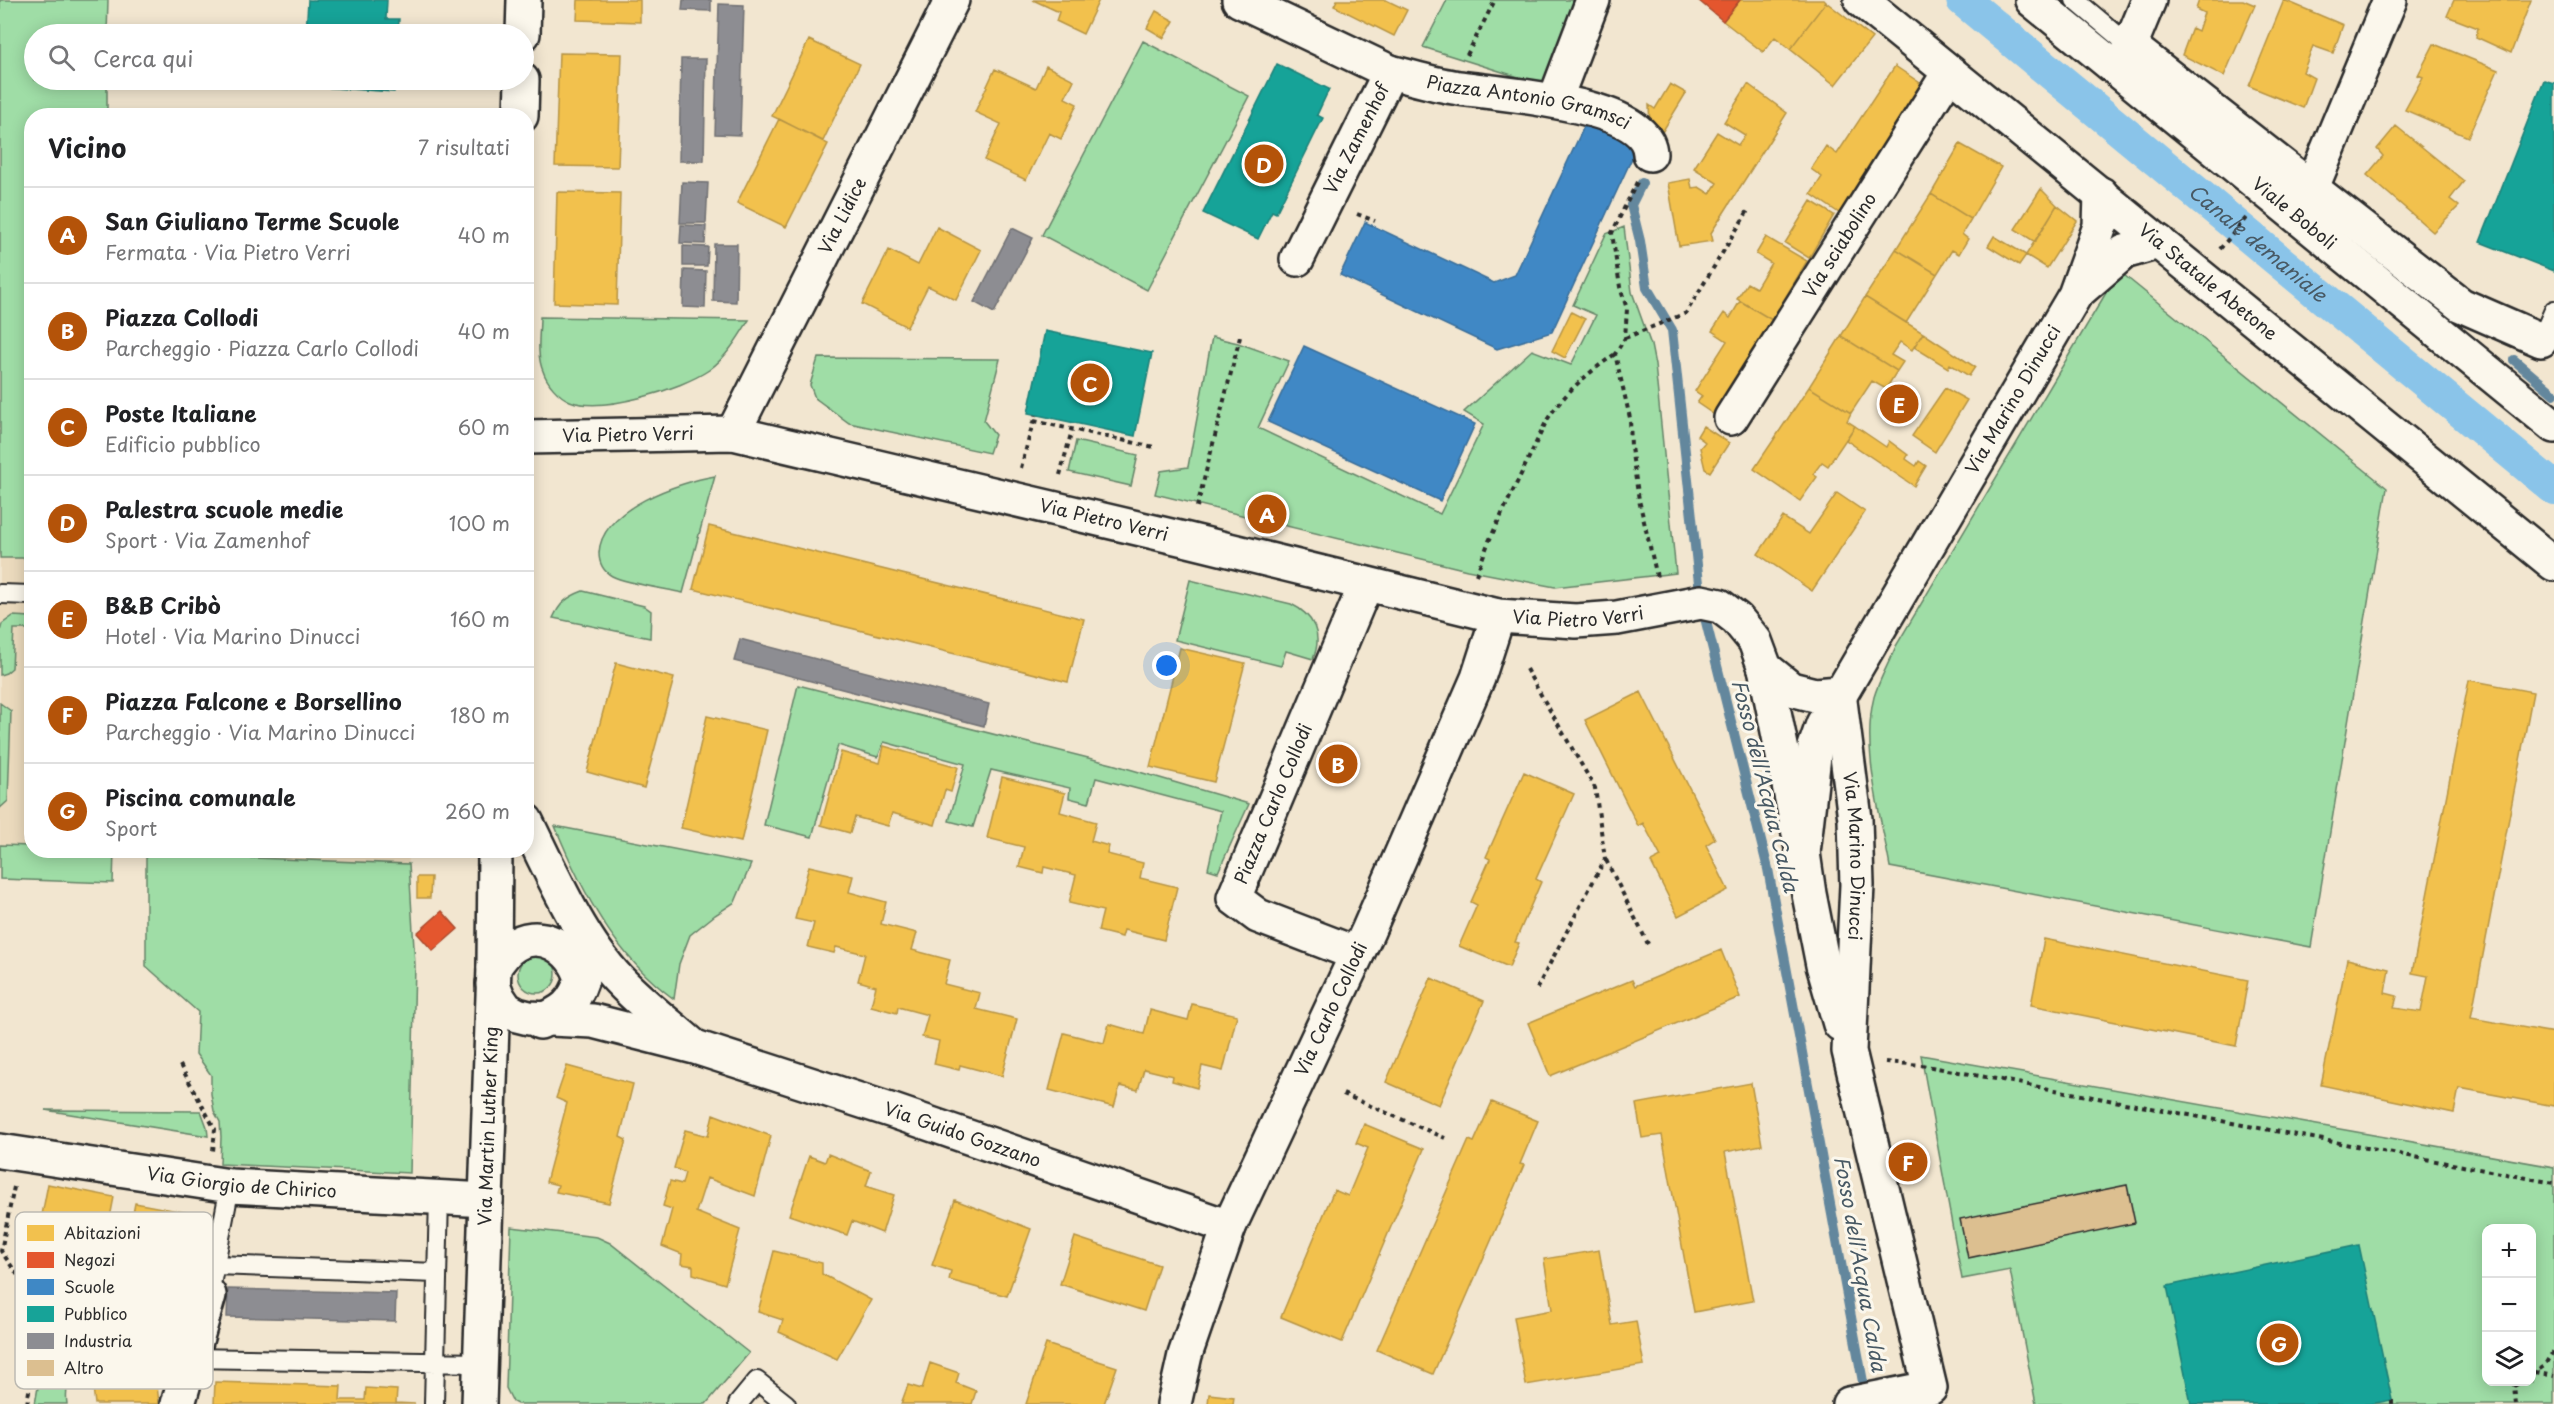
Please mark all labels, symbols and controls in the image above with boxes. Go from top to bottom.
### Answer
search box [24,24,534,90]
icon: search [45,41,78,74]
text: Cerca qui [93,41,193,74]
street label: Piazza Antonio Gramsci [1424,67,1637,135]
street label: Via Zamenhof [1316,76,1396,198]
text: Vicino [48,128,126,167]
text: 7 risultati [418,132,510,162]
pin: D [1244,142,1284,186]
street label: Viale Boboli [2247,170,2343,255]
street label: Via Lidice [811,172,872,259]
water label: Canale demaniale [2182,176,2335,309]
street label: Via sciabolino [1795,187,1882,303]
text: San Giuliano Terme Scuole [105,204,399,237]
street label: Via Statale Abetone [2133,216,2284,346]
text: A [60,220,75,250]
text: 40 m [458,220,510,250]
text: Fermata · Via Pietro Verri [105,237,351,267]
text: Piazza Collodi [105,300,258,333]
text: B [61,316,74,346]
text: 40 m [458,316,510,346]
street label: Via Marino Dinucci [1958,319,2067,479]
text: Parcheggio · Piazza Carlo Collodi [105,333,419,363]
pin: C [1070,360,1110,406]
pin: E [1880,382,1918,426]
text: Poste Italiane [105,396,257,429]
text: C [60,412,75,442]
text: 60 m [458,412,510,442]
street label: Via Pietro Verri [562,419,694,448]
text: Edificio pubblico [105,429,261,459]
street label: Via Pietro Verri [1037,491,1171,547]
text: Palestra scuole medie [105,492,343,525]
pin: A [1248,492,1286,536]
text: D [60,508,75,538]
text: 100 m [449,508,510,538]
text: Sport · Via Zamenhof [105,525,310,555]
text: B&B Cribò [105,588,221,621]
street label: Via Pietro Verri [1512,598,1646,633]
text: E [61,604,74,634]
text: 160 m [450,604,510,634]
text: Hotel · Via Marino Dinucci [105,621,360,651]
your location [1152,651,1181,680]
water label: Fosso dell'Acqua Calda [1725,676,1807,896]
text: Piazza Falcone e Borsellino [105,684,402,717]
text: F [62,700,73,730]
text: 180 m [450,700,510,730]
text: Parcheggio · Via Marino Dinucci [105,717,415,747]
street label: Piazza Carlo Collodi [1226,719,1318,888]
pin: B [1318,742,1358,786]
street label: Via Marino Dinucci [1837,770,1872,941]
text: Piscina comunale [105,780,296,813]
text: G [59,796,76,826]
text: 260 m [445,796,510,826]
text: Sport [105,813,157,843]
street label: Via Carlo Collodi [1287,937,1373,1080]
street label: Via Martin Luther King [470,1026,504,1226]
street label: Via Guido Gozzano [881,1094,1045,1173]
pin: F [1888,1140,1928,1184]
water label: Fosso dell'Acqua Calda [1827,1154,1895,1375]
street label: Via Giorgio de Chirico [145,1159,337,1204]
legend [15,1212,213,1389]
text: Abitazioni [64,1220,141,1244]
map controls [2482,1224,2536,1386]
button: + [2482,1224,2536,1278]
text: Negozi [64,1247,115,1271]
text: Scuole [64,1274,115,1298]
button: − [2482,1278,2536,1332]
text: Pubblico [64,1301,128,1325]
pin: G [2260,1320,2298,1366]
text: Industria [64,1328,132,1352]
button: layers [2482,1332,2536,1386]
text: Altro [64,1355,104,1379]

